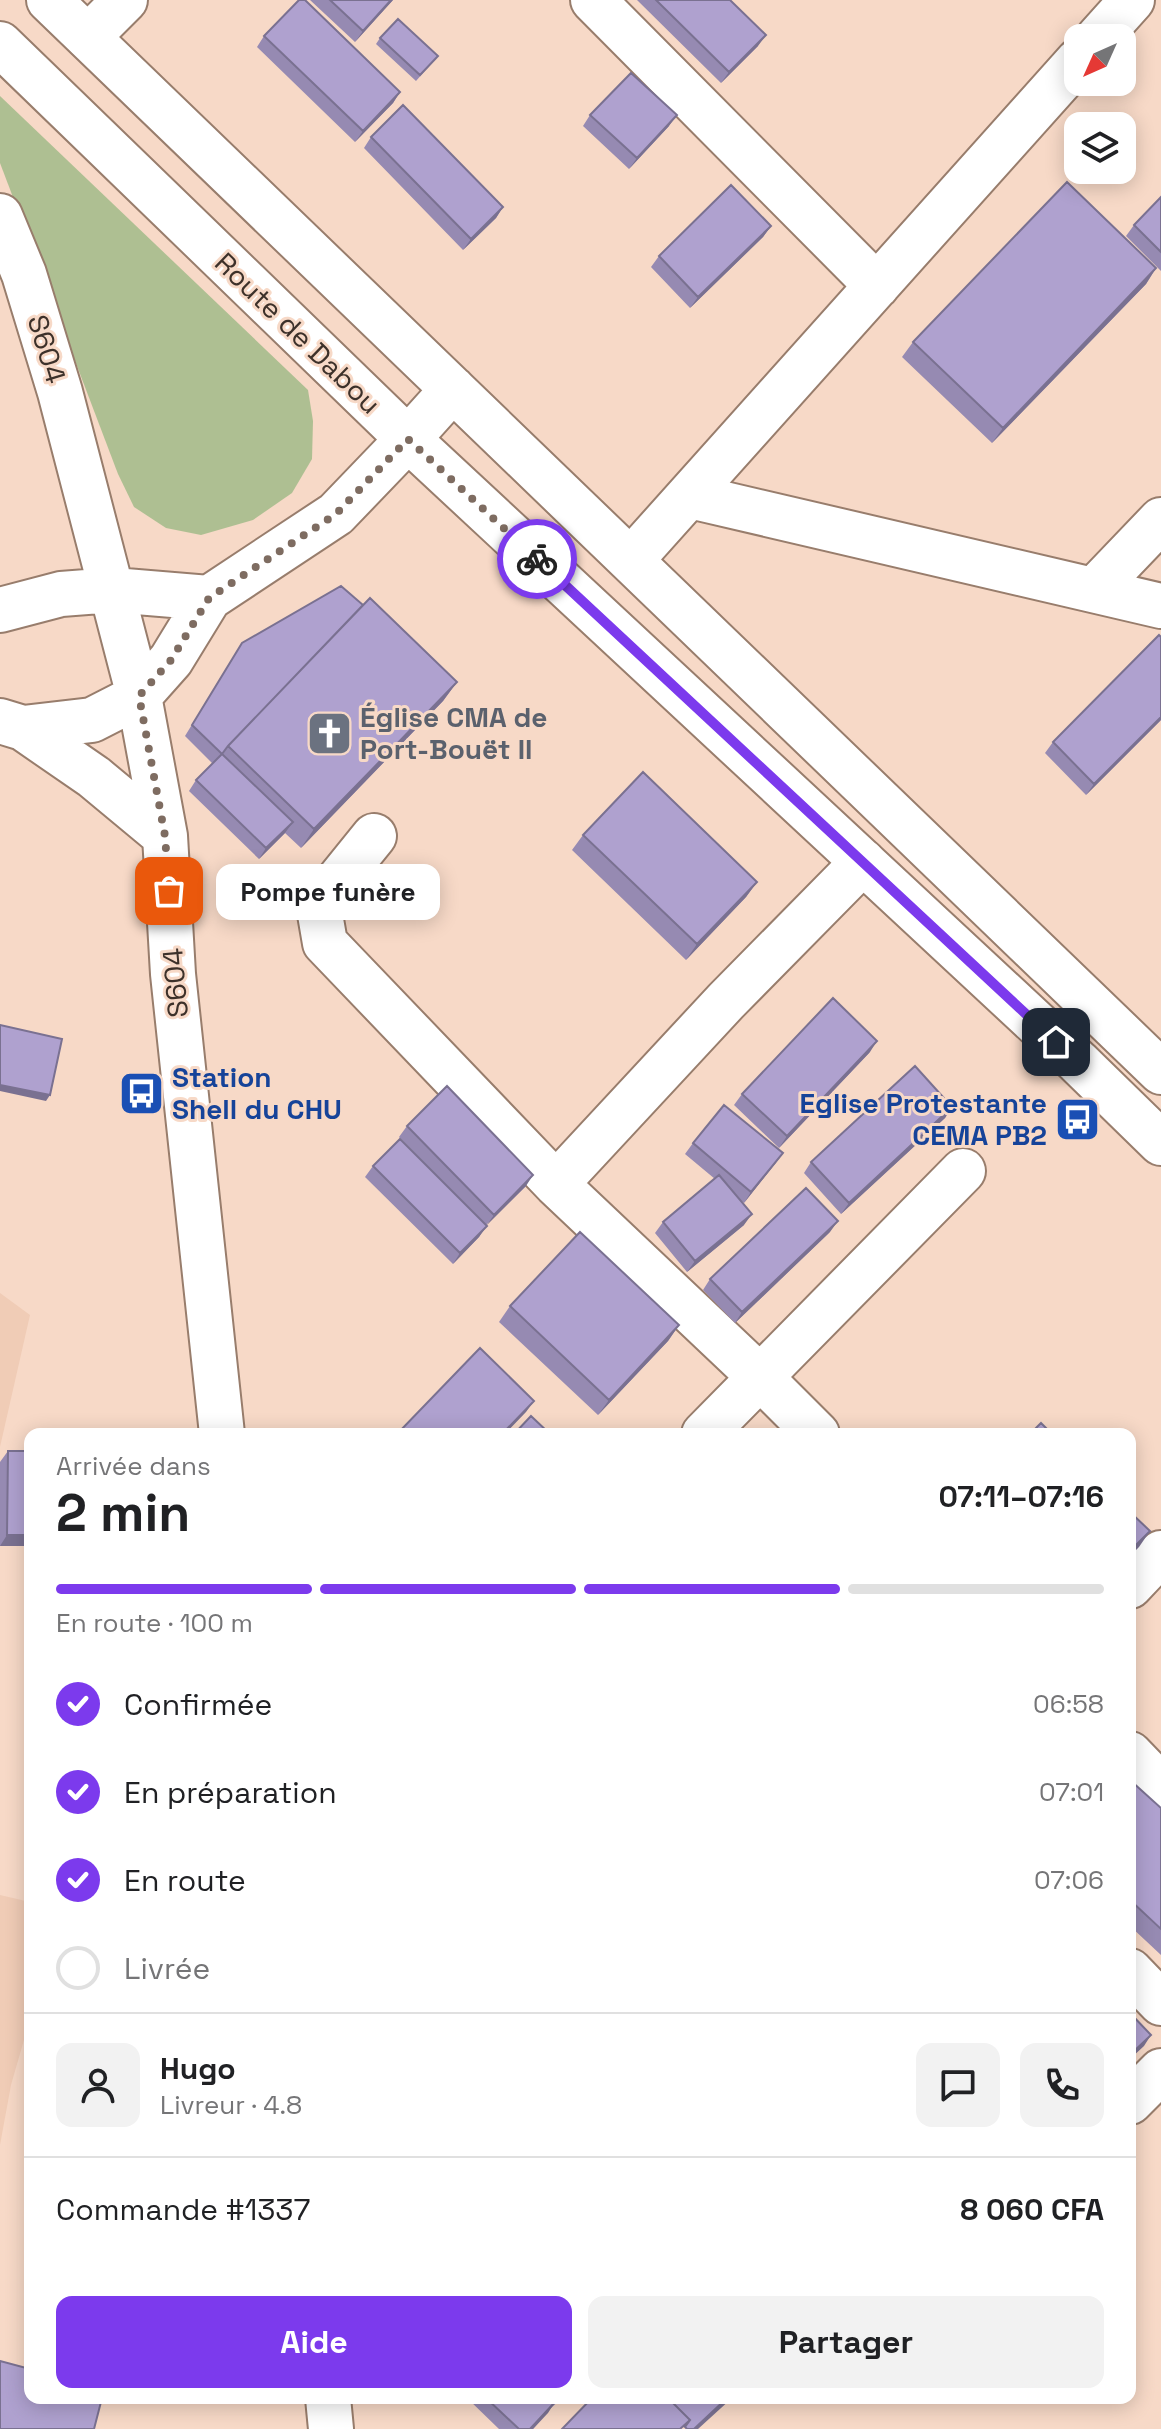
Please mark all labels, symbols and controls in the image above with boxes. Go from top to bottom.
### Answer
north arrow [1064,24,1136,96]
map controls [1064,24,1136,184]
button: layers [1064,112,1136,184]
street label: Route de Dabou [207,245,389,421]
street label: S604 [20,310,74,388]
courier [497,519,577,599]
icon: bike [515,537,559,581]
place label: Église CMA de Port-Bouët II [360,699,548,767]
church icon: Église CMA de Port-Bouët II [305,709,353,757]
pin [135,857,203,925]
callout: Pompe funère [217,863,441,919]
icon: bag [147,869,191,913]
text: Pompe funère [241,875,415,909]
street label: S604 [154,947,196,1019]
pin [1022,1008,1090,1076]
icon: home [1034,1020,1078,1064]
place label: Station Shell du CHU [172,1059,342,1127]
bus stop icon: Station Shell du CHU [117,1069,165,1117]
place label: Eglise Protestante CEMA PB2 [800,1085,1047,1153]
bus stop icon: Eglise Protestante CEMA PB2 [1054,1095,1102,1143]
text: Arrivée dans [56,1449,211,1483]
text: 07:11–07:16 [938,1477,1104,1516]
text: 2 min [56,1480,190,1546]
text: En route · 100 m [56,1606,253,1640]
icon: check [56,1682,100,1726]
text: Confirmée [124,1685,272,1724]
text: 06:58 [1033,1687,1104,1721]
icon: check [56,1770,100,1814]
text: En préparation [124,1773,337,1812]
text: 07:01 [1039,1775,1104,1809]
icon: check [56,1858,100,1902]
text: En route [124,1861,246,1900]
text: 07:06 [1034,1863,1104,1897]
text: Livrée [124,1949,210,1988]
button: person [56,2043,140,2127]
button: chat [916,2043,1000,2127]
button: phone [1020,2043,1104,2127]
text: Hugo [160,2049,236,2088]
text: Livreur · 4.8 [160,2088,302,2122]
text: Commande #1337 [56,2190,310,2229]
text: 8 060 CFA [960,2190,1104,2229]
button: Aide [56,2296,572,2388]
button: Partager [588,2296,1104,2388]

